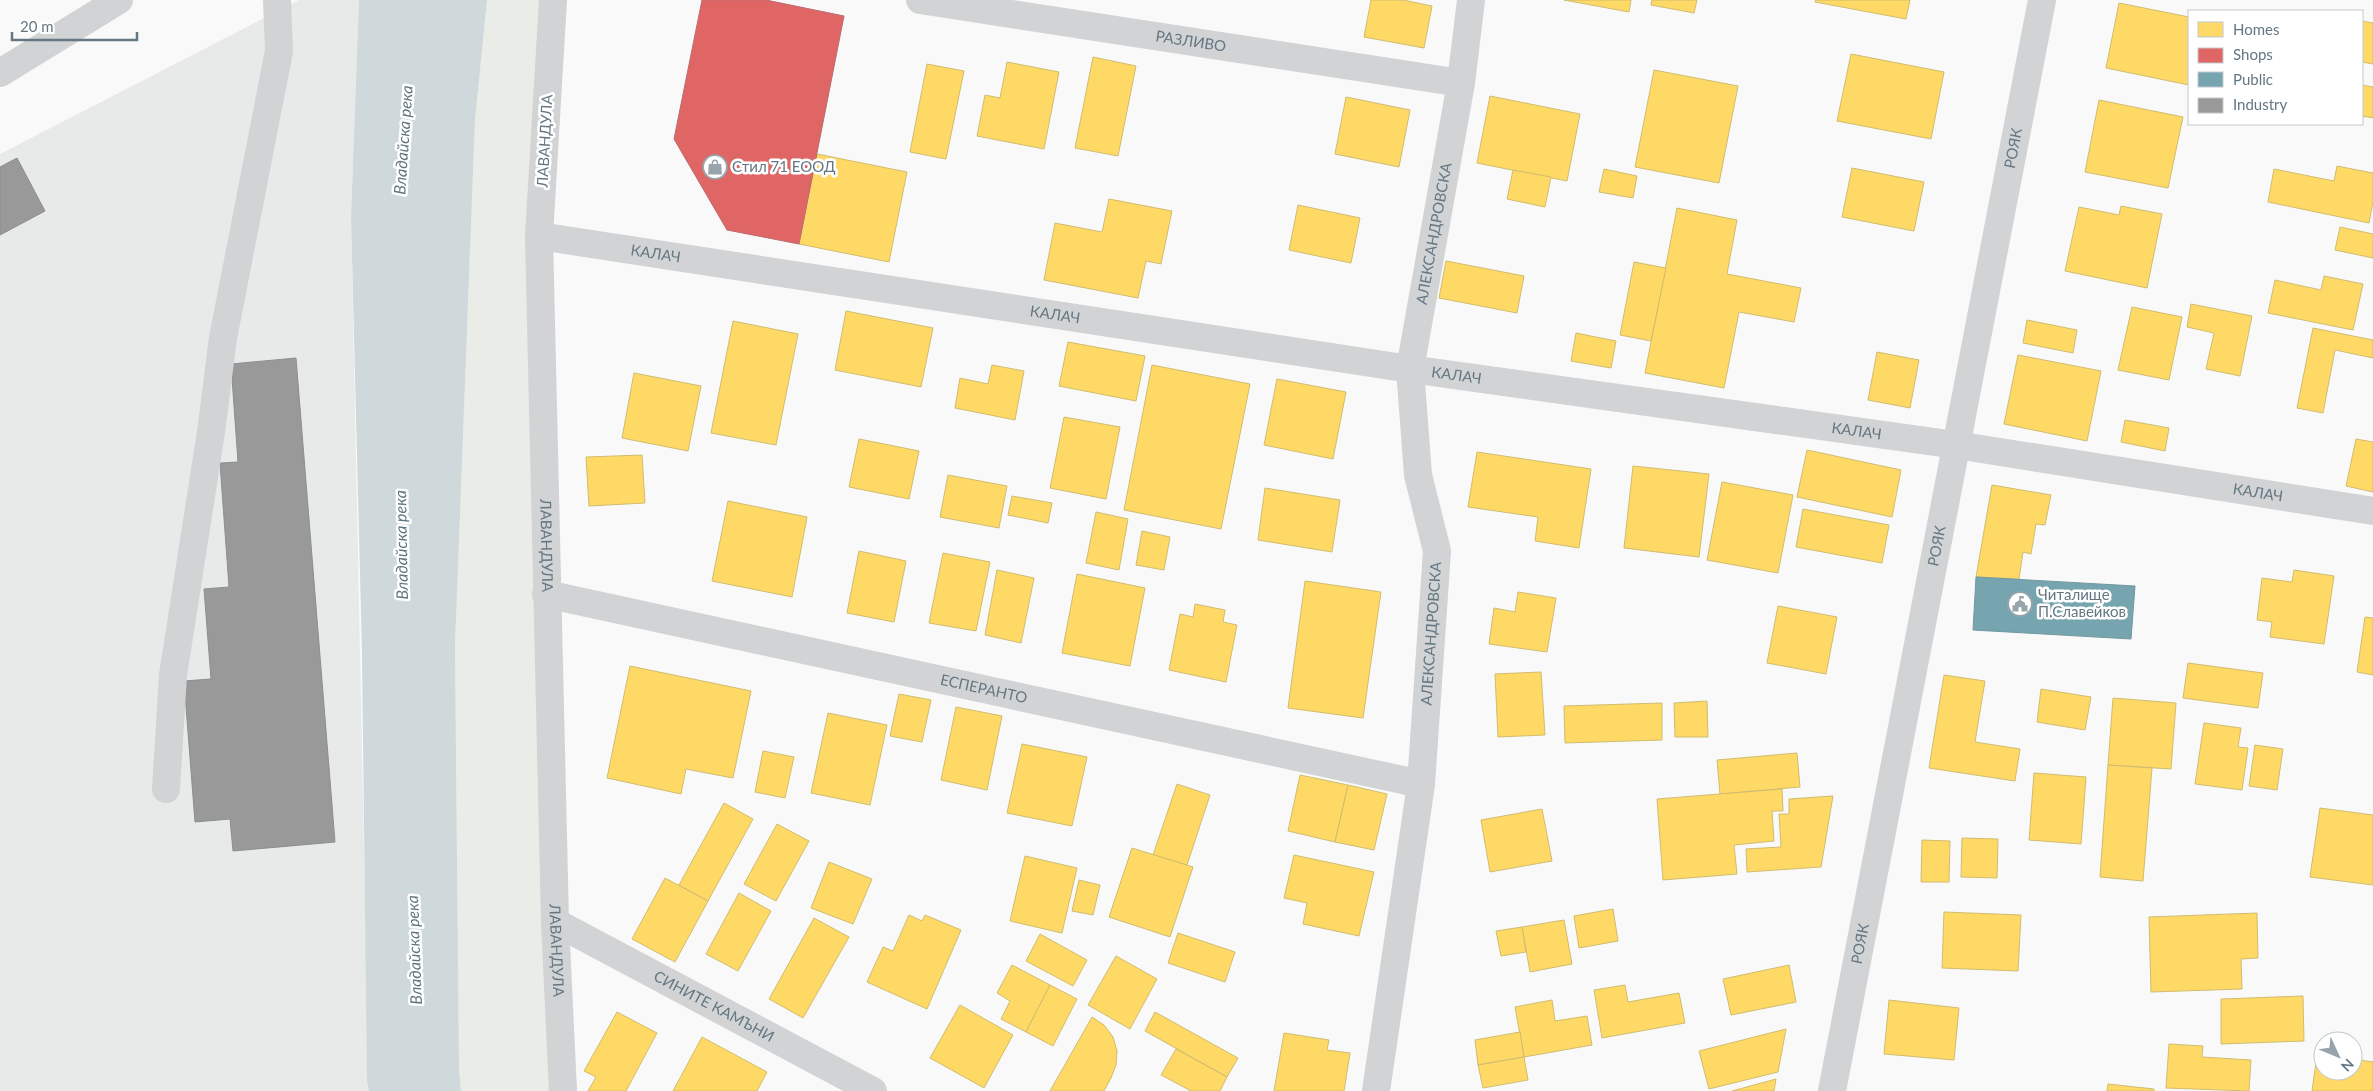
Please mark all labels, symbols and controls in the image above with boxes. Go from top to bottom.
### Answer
scale bar [12,10,138,42]
legend [2188,10,2363,125]
text: 20 m [20,17,54,35]
text: Homes [2233,20,2279,38]
street label: РАЗЛИВО [1154,26,1227,55]
text: Shops [2233,45,2273,63]
text: Public [2233,70,2273,88]
water label: Владайска река [389,85,416,195]
street label: ЛАВАНДУЛА [533,93,555,189]
text: Industry [2233,95,2288,113]
street label: РОЯК [2000,126,2025,170]
shop icon: Стил 71 ЕООД [702,154,728,180]
place label: Стил 71 ЕООД [732,157,836,175]
street label: АЛЕКСАНДРОВСКА [1412,160,1455,306]
street label: КАЛАЧ [629,240,682,266]
street label: КАЛАЧ [1029,301,1081,327]
street label: КАЛАЧ [1430,362,1483,387]
street label: КАЛАЧ [1830,418,1883,443]
street label: КАЛАЧ [2232,479,2284,505]
water label: Владайска река [390,490,411,600]
street label: ЛАВАНДУЛА [537,498,557,593]
street label: РОЯК [1923,524,1949,568]
street label: АЛЕКСАНДРОВСКА [1416,560,1444,706]
place label: Читалище П.Славейков [2038,585,2126,620]
public building icon: Читалище П.Славейков [2007,591,2033,617]
street label: ЕСПЕРАНТО [939,670,1029,706]
water label: Владайска река [402,895,425,1005]
street label: ЛАВАНДУЛА [547,903,569,998]
street label: РОЯК [1847,922,1872,965]
street label: СИНИТЕ КАМЪНИ [651,966,778,1045]
north arrow [2313,1031,2363,1081]
text: N [2338,1056,2358,1075]

